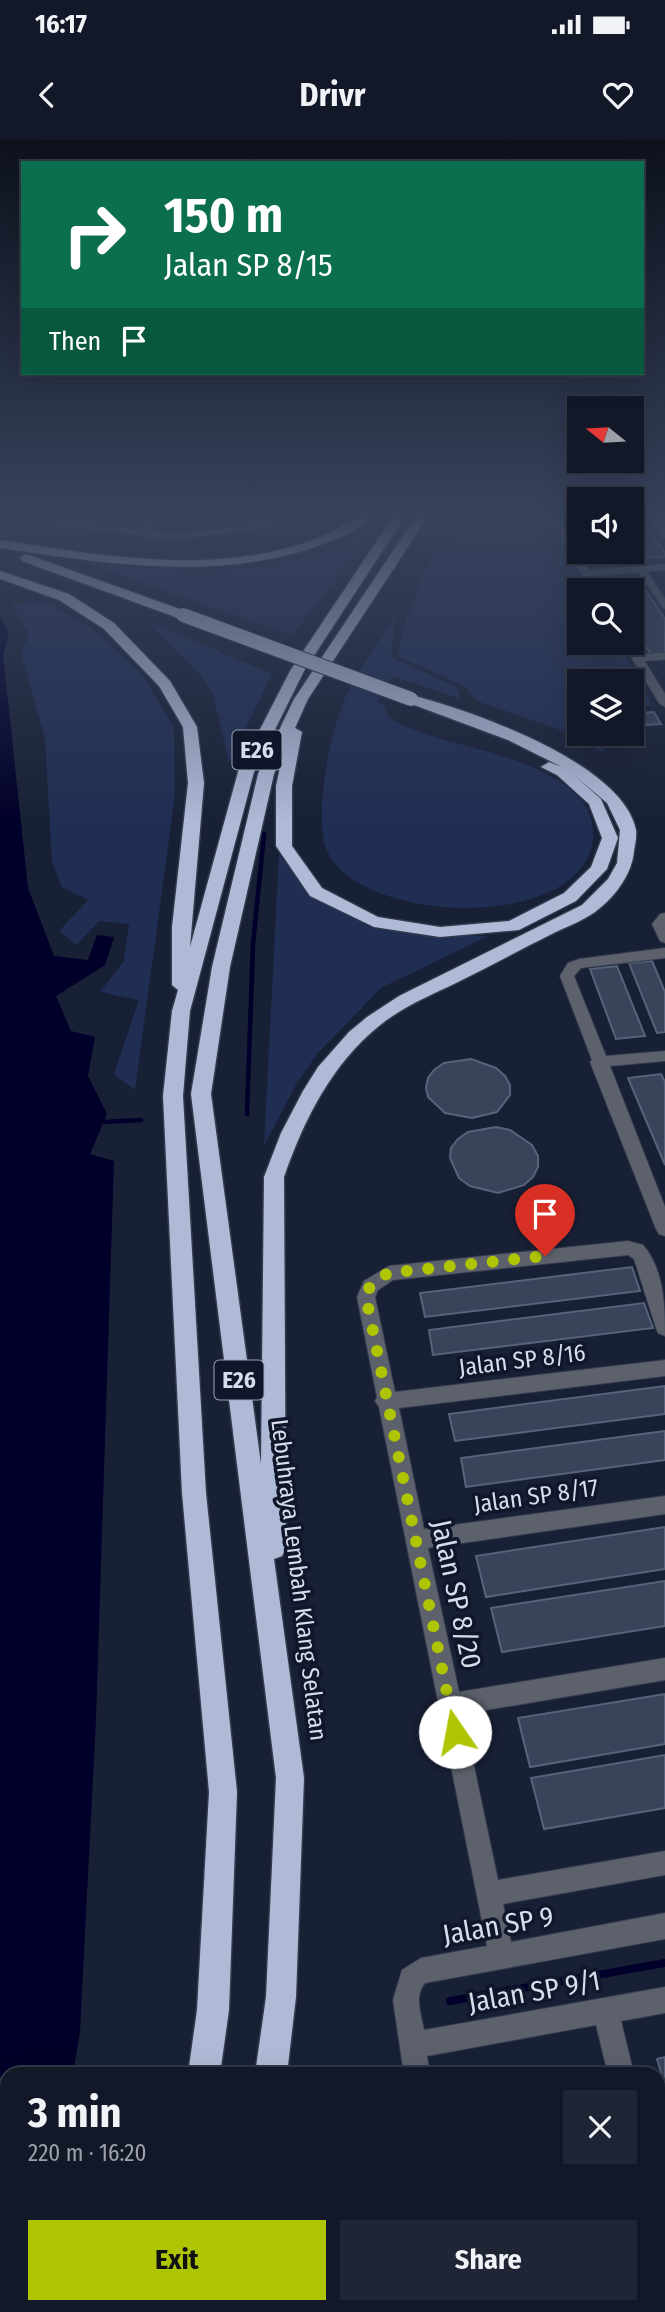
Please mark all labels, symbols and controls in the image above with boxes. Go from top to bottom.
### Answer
text: 16:17 [35,9,87,40]
icon: back [28,76,66,114]
text: Drivr [300,76,365,114]
icon: heart [599,76,637,114]
text: 150 m [164,186,283,245]
icon: right [49,189,140,280]
text: Jalan SP 8/15 [164,246,333,284]
icon: arrive [115,322,153,360]
text: Then [49,326,101,357]
north arrow [567,396,644,472]
map controls [567,396,644,746]
button: sound [567,487,644,564]
button: search [567,578,644,655]
button: layers [567,669,644,746]
road number: E26 [232,730,282,770]
pin [515,1184,575,1256]
icon: arrive [526,1195,564,1233]
street label: Jalan SP 8/16 [457,1338,587,1382]
road number: E26 [215,1360,264,1400]
street label: Lebuhraya Lembah Klang Selatan [265,1418,333,1742]
street label: Jalan SP 8/17 [472,1473,600,1519]
street label: Jalan SP 8/20 [425,1517,488,1672]
position arrow [418,1695,492,1769]
street label: Jalan SP 9 [440,1900,556,1951]
street label: Jalan SP 9/1 [466,1964,603,2019]
text: 3 min [28,2088,122,2138]
button: close [563,2090,637,2164]
text: 220 m · 16:20 [28,2139,146,2167]
button: Exit [28,2220,326,2300]
button: Share [340,2220,637,2300]

